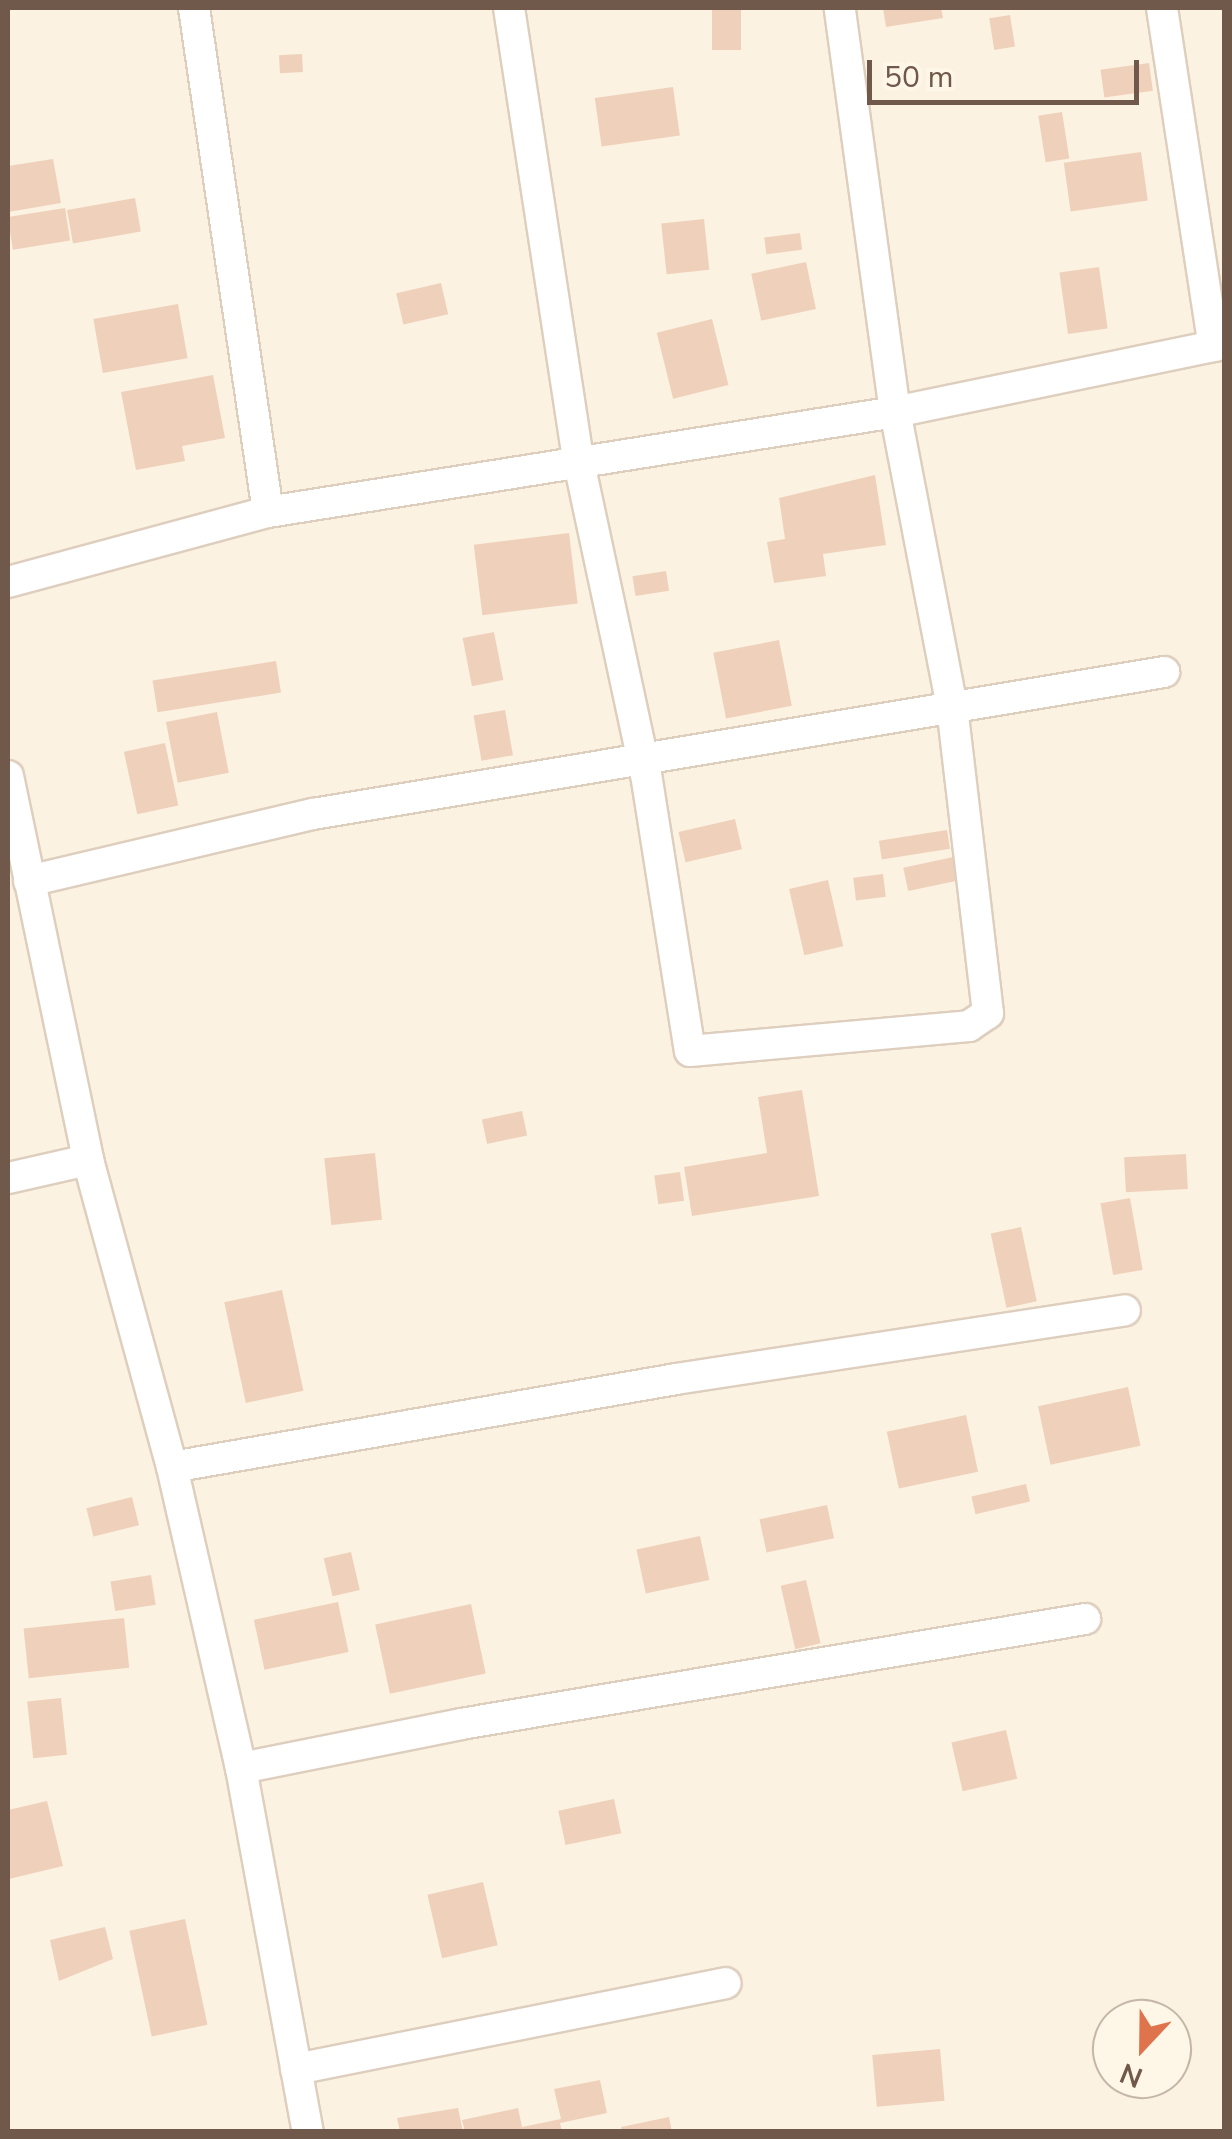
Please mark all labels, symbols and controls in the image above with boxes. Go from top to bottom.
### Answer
scale bar [872,40,1144,102]
text: 50 m [884,57,953,98]
north arrow [1092,1999,1192,2099]
text: N [1115,2053,1148,2097]

